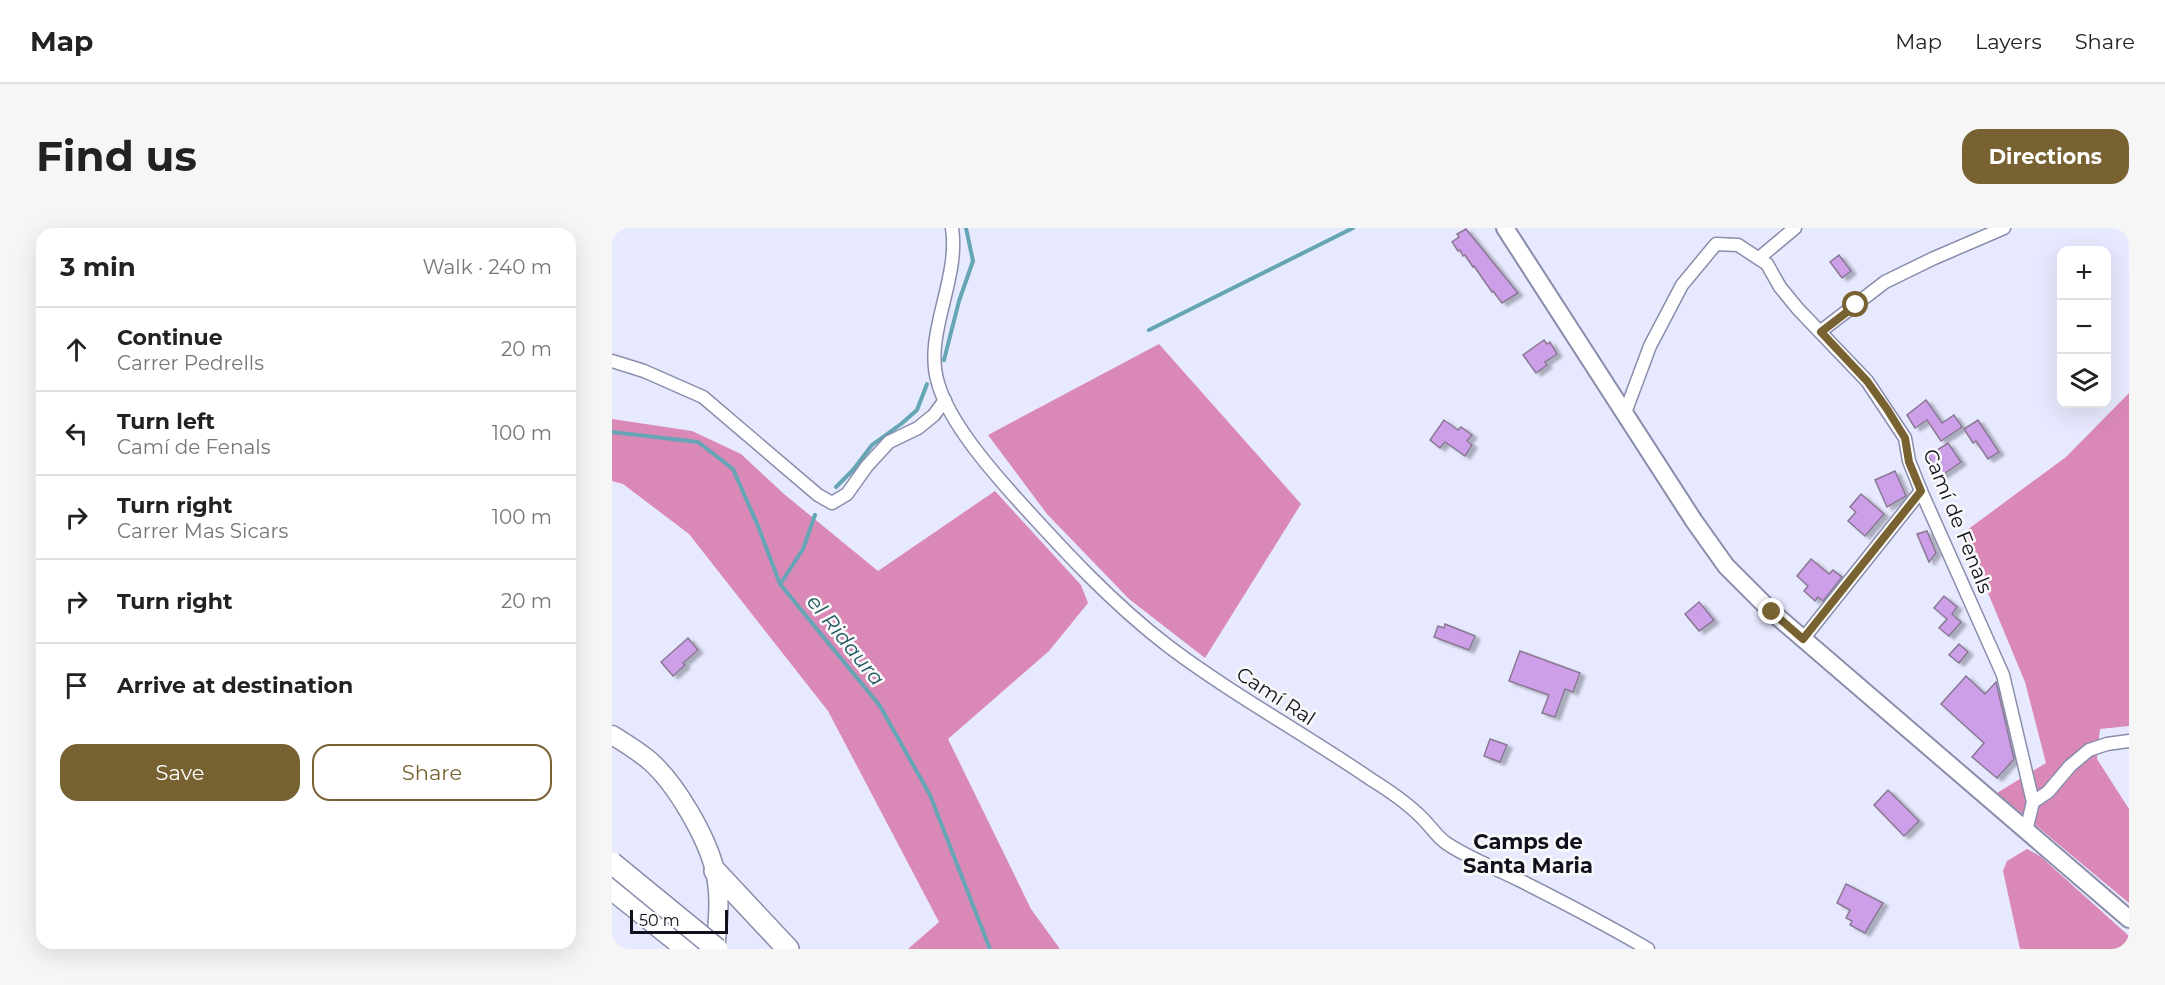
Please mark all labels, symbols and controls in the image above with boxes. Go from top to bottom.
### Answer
text: Map [30,24,93,58]
text: Map [1895,29,1942,54]
text: Layers [1975,29,2042,54]
text: Share [2075,29,2135,54]
button: Directions [1962,129,2129,184]
text: Find us [36,130,197,182]
map controls [2057,246,2111,408]
button: + [2057,246,2111,300]
text: 3 min [60,251,136,283]
text: Walk · 240 m [422,255,552,279]
route start [1842,291,1868,317]
button: − [2057,300,2111,354]
text: Continue [117,324,223,351]
icon: ahead [60,333,93,366]
text: 20 m [501,337,552,361]
text: Carrer Pedrells [117,351,264,375]
button: layers [2057,354,2111,408]
text: Turn left [117,408,215,435]
icon: left [60,417,93,450]
text: 100 m [492,421,552,445]
text: Camí de Fenals [117,435,270,459]
street label: Camí de Fenals [1918,445,1998,597]
text: Turn right [117,492,232,519]
icon: right [60,501,93,534]
text: 100 m [492,505,552,529]
text: Carrer Mas Sicars [117,519,288,543]
icon: right [60,585,93,618]
text: Turn right [117,588,232,615]
text: 20 m [501,589,552,613]
water label: el Ridaura [802,590,890,690]
route end [1758,598,1784,624]
street label: Camí Ral [1232,662,1320,730]
icon: arrive [60,669,93,702]
text: Arrive at destination [117,672,353,699]
button: Save [60,744,300,801]
button: Share [312,744,552,801]
district label: Camps de Santa Maria [1463,829,1593,878]
scale bar [630,907,728,934]
text: 50 m [639,911,680,930]

